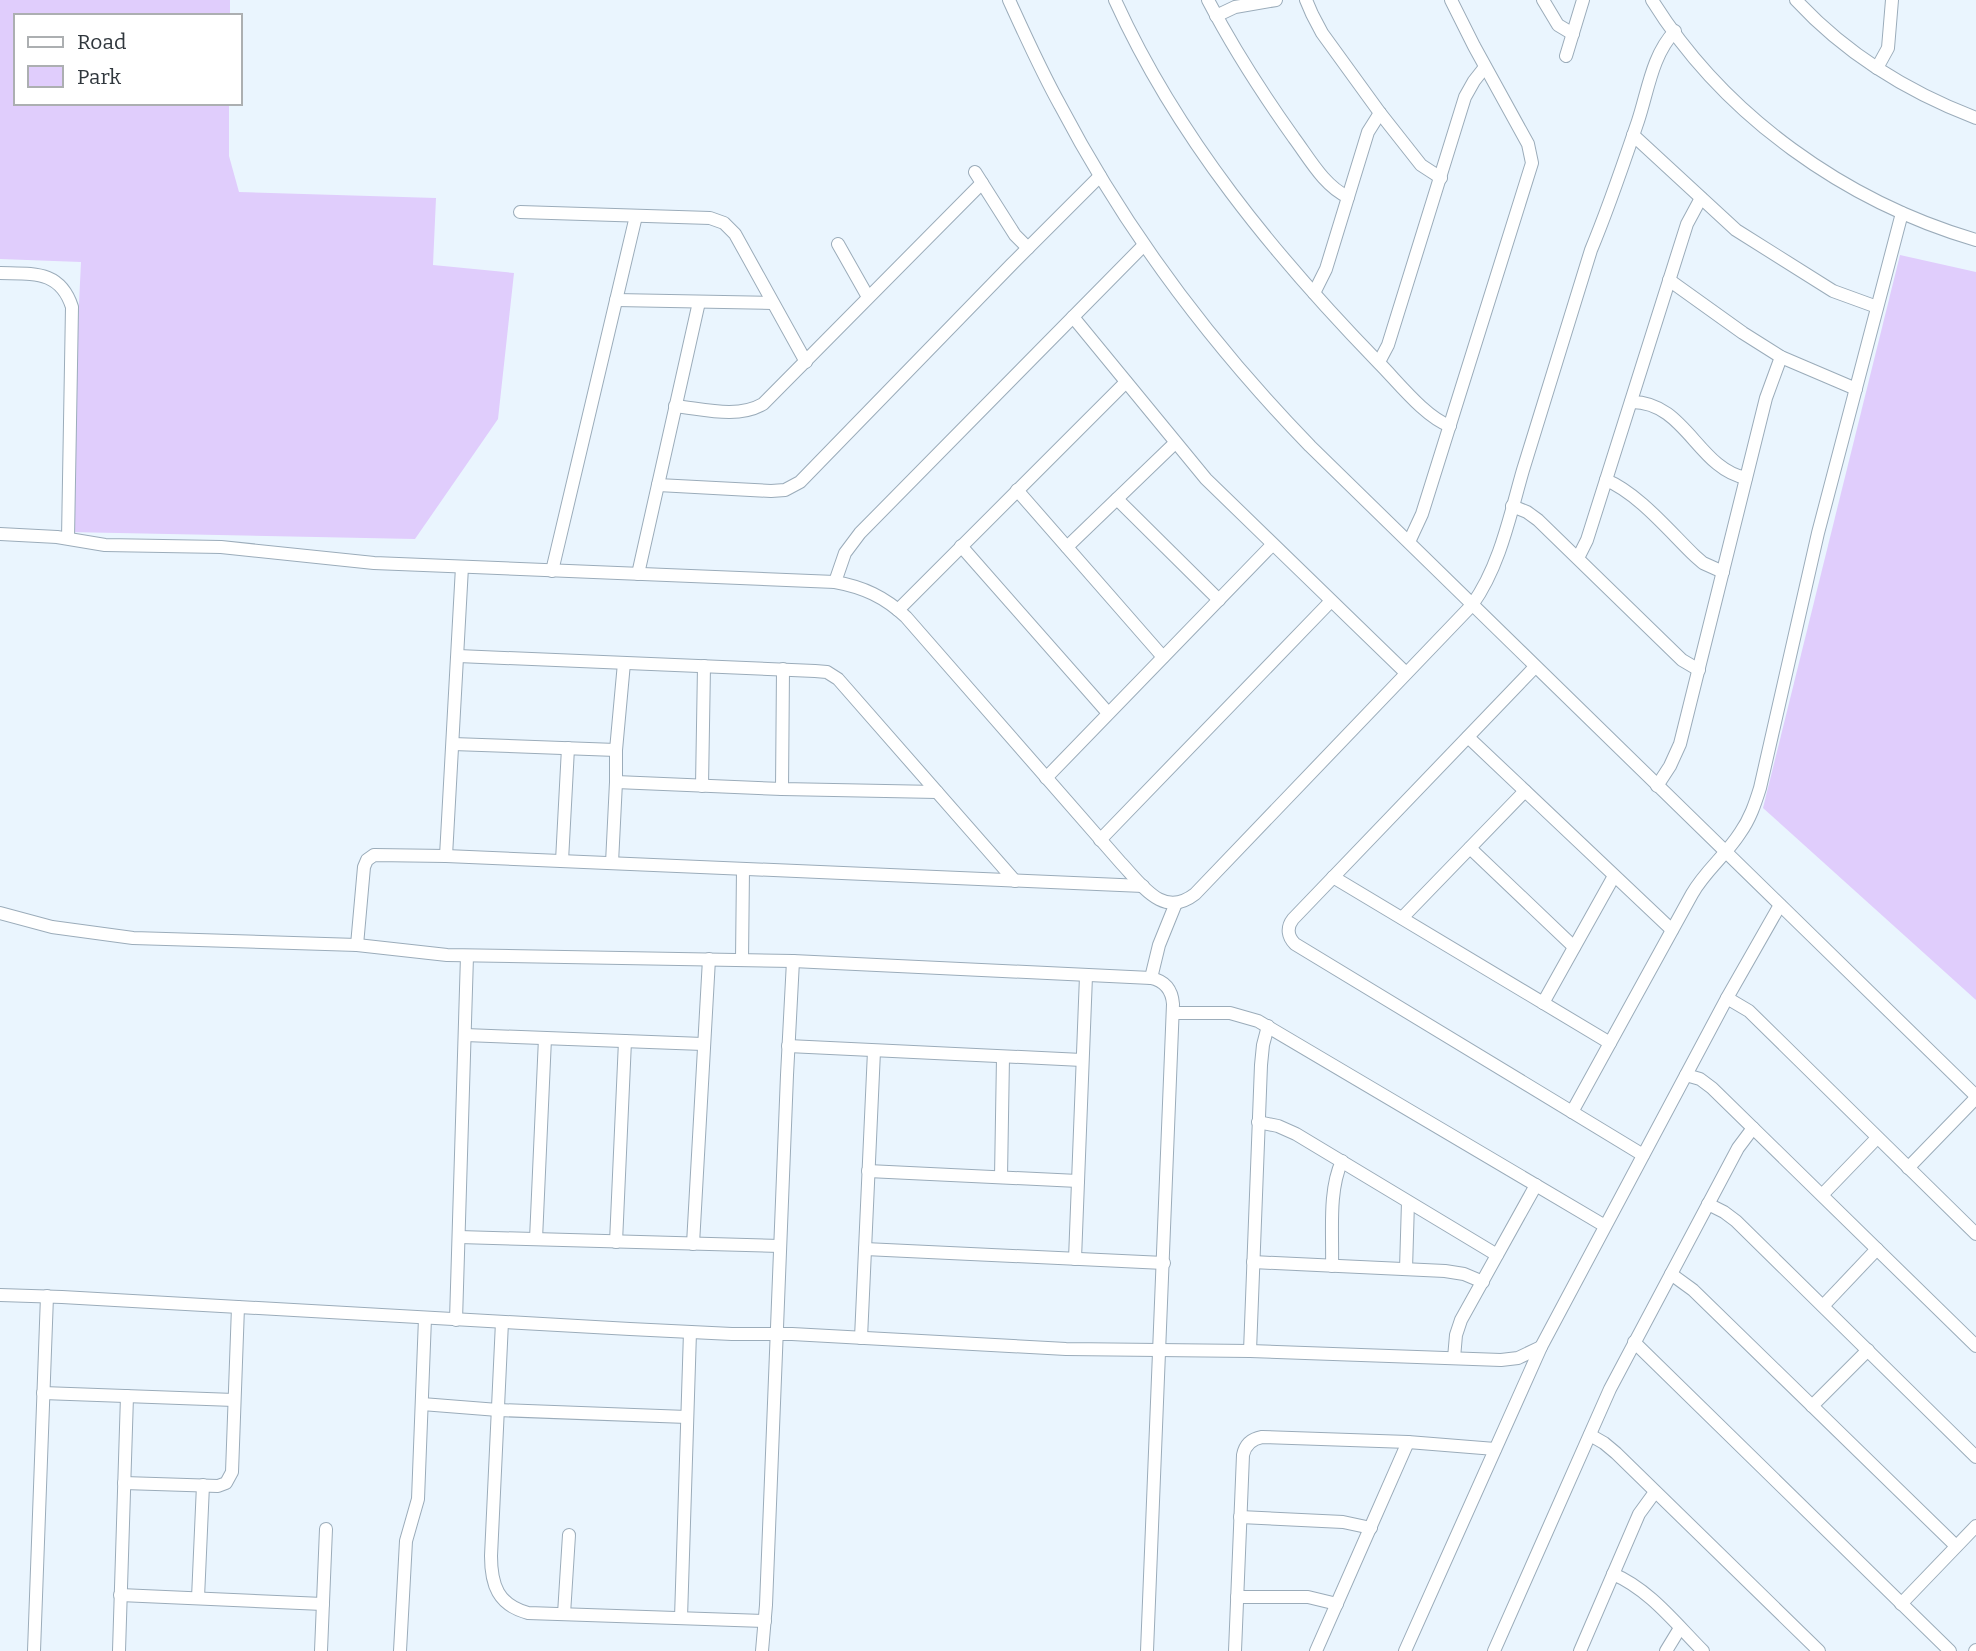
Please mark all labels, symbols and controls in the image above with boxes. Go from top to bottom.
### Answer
legend [14,14,242,105]
text: Road [77,29,126,55]
text: Park [77,64,121,90]

